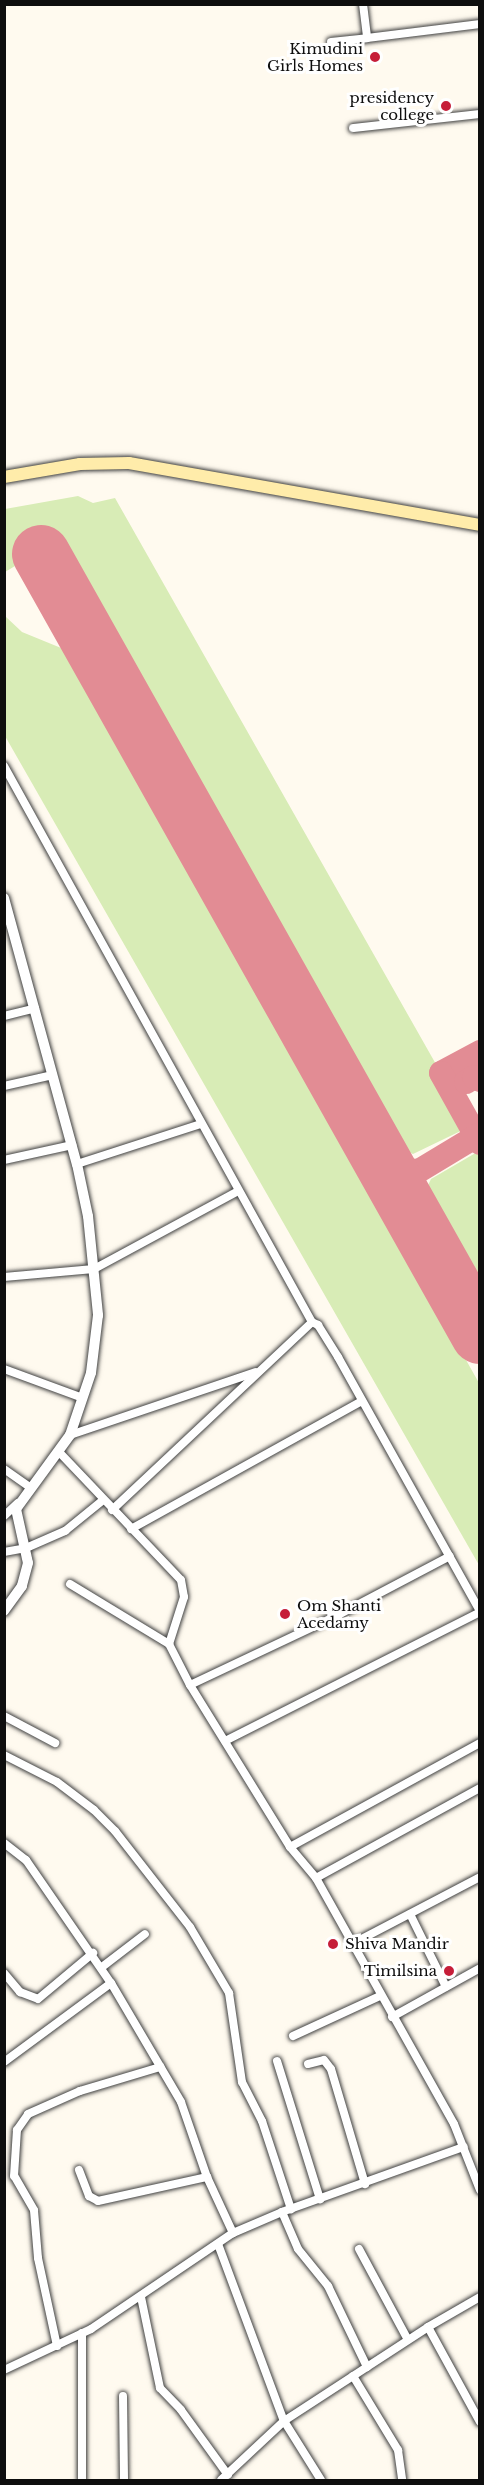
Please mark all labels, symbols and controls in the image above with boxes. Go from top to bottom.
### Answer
place label: Kimudini Girls Homes [267,39,363,74]
marker: Kimudini Girls Homes [368,50,382,64]
place label: presidency college [350,88,434,123]
marker: presidency college [439,99,453,113]
place label: Om Shanti Acedamy [297,1596,381,1631]
marker: Om Shanti Acedamy [278,1607,292,1621]
place label: Shiva Mandir [345,1935,449,1953]
marker: Shiva Mandir [326,1937,340,1951]
place label: Timilsina [364,1962,437,1980]
marker: Timilsina [442,1964,456,1978]

